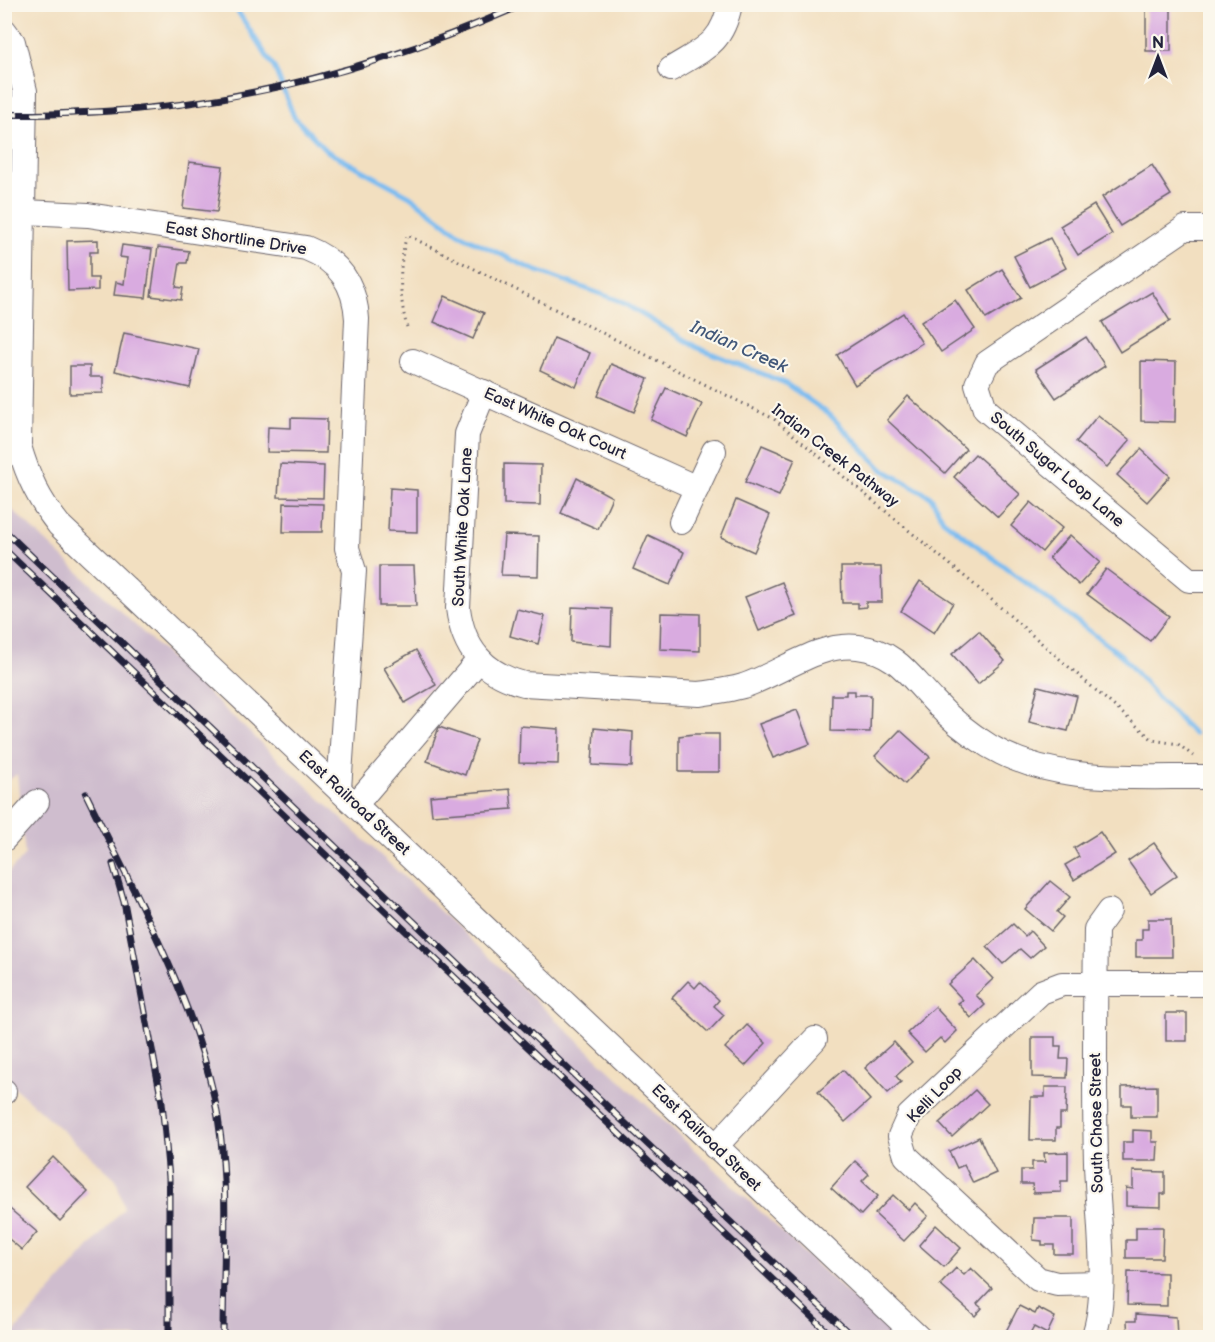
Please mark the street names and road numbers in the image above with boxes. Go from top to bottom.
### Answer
street label: East Shortline Drive [164,218,308,260]
street label: East White Oak Court [481,384,629,464]
street label: Indian Creek Pathway [768,400,903,512]
street label: South Sugar Loop Lane [986,408,1128,532]
street label: South White Oak Lane [449,446,477,607]
street label: East Railroad Street [294,747,414,860]
street label: South Chase Street [1086,1053,1108,1193]
street label: Kelli Loop [904,1063,966,1127]
street label: East Railroad Street [647,1081,765,1195]

